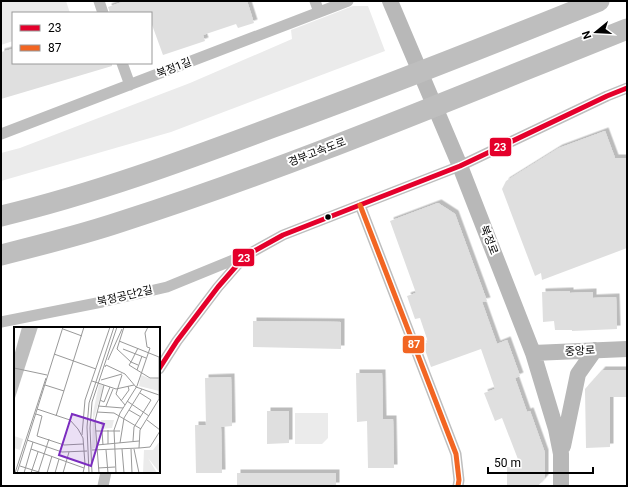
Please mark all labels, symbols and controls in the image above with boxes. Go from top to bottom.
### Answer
legend [12,12,152,64]
north arrow [576,12,616,52]
text: 23 [48,21,62,35]
text: N [580,29,594,41]
text: 87 [48,41,62,55]
street label: 북정1길 [155,55,193,81]
street label: 경부고속도로 [286,135,348,169]
line badge: 23 [489,137,512,157]
text: 23 [494,141,506,154]
unlabelled marker [323,212,333,222]
street label: 북정로 [477,223,501,257]
line badge: 23 [232,248,255,267]
text: 23 [238,252,250,265]
street label: 북정공단2길 [96,283,154,309]
inset map [14,327,160,473]
line badge: 87 [402,335,425,354]
text: 87 [408,338,420,351]
street label: 중앙로 [564,344,596,358]
scale bar [488,449,593,475]
text: 50 m [494,456,521,470]

